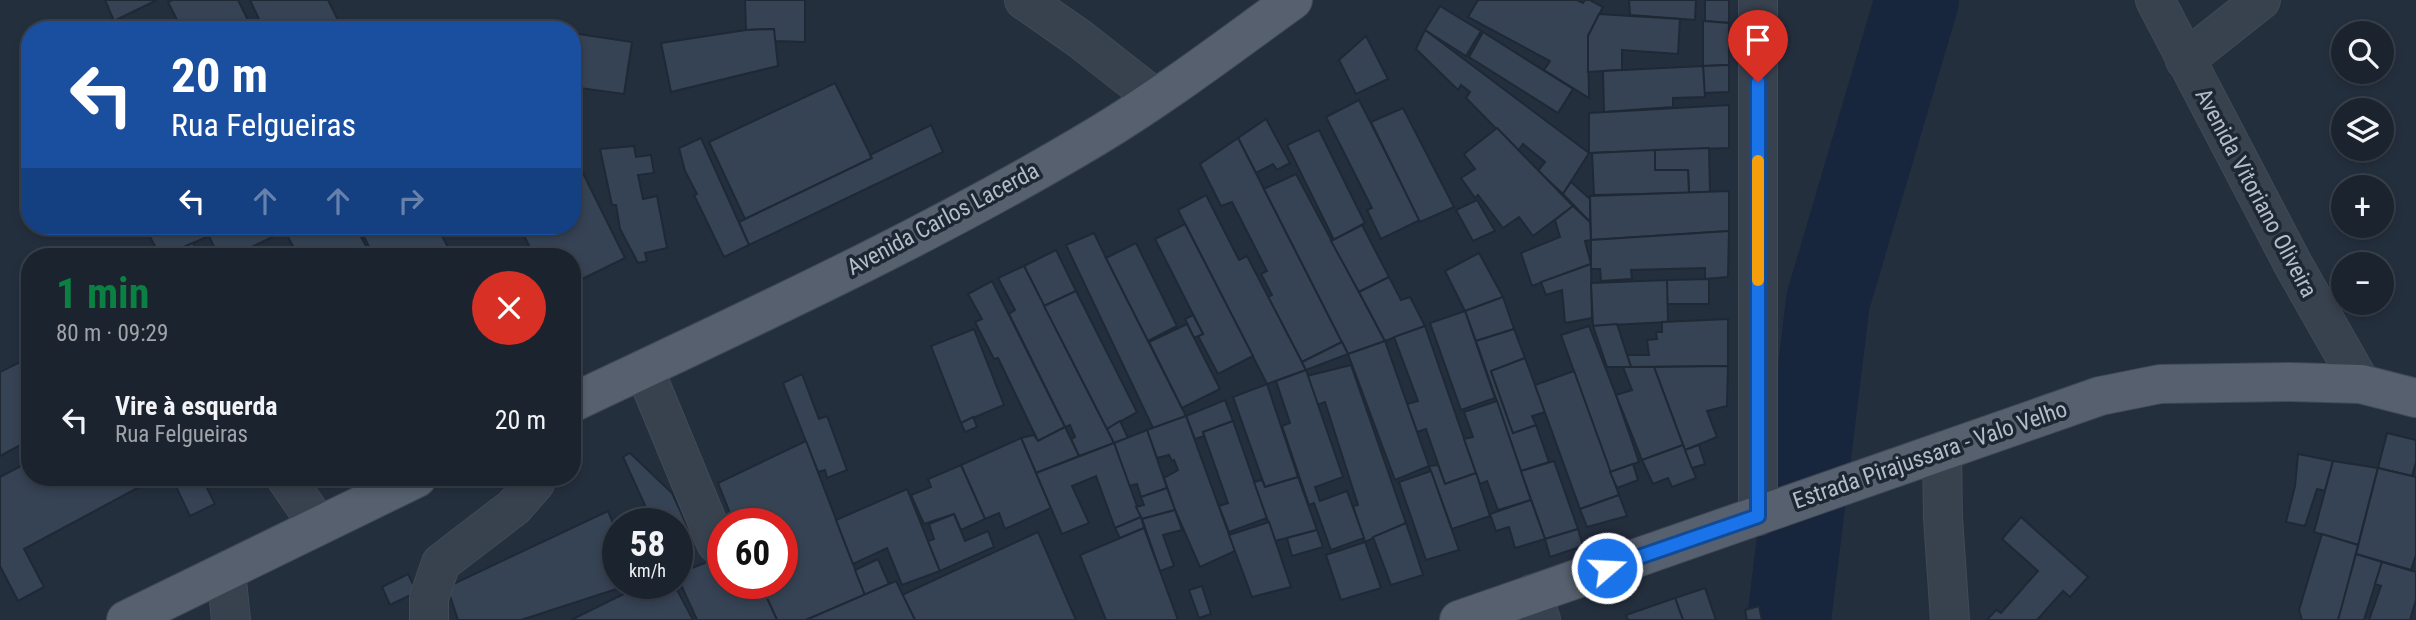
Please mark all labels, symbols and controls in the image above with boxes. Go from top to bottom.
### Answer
pin [1728,10,1788,82]
icon: arrive [1739,21,1777,59]
map controls [2331,21,2394,315]
button: search [2331,21,2394,84]
text: 20 m [171,47,268,104]
icon: left [56,49,147,140]
street label: Avenida Vitoriano Oliveira [2189,84,2323,302]
button: layers [2331,98,2394,161]
text: Rua Felgueiras [171,106,356,144]
street label: Avenida Carlos Lacerda [842,157,1044,281]
button: + [2331,175,2394,238]
icon: left [173,182,211,220]
icon: ahead [246,182,284,220]
icon: ahead [319,182,357,220]
icon: right [392,182,430,220]
button: − [2331,252,2394,315]
text: 1 min [56,269,149,318]
button: close [472,271,546,345]
text: 80 m · 09:29 [56,320,168,347]
text: Vire à esquerda [115,391,278,421]
street label: Estrada Pirajussara - Valo Velho [1789,395,2071,515]
icon: left [56,401,94,439]
text: 20 m [495,405,546,435]
text: Rua Felgueiras [115,421,248,448]
speed limit sign: 60 [707,508,798,599]
text: 58 [630,524,665,565]
position arrow [1570,531,1644,605]
text: km/h [629,560,666,581]

